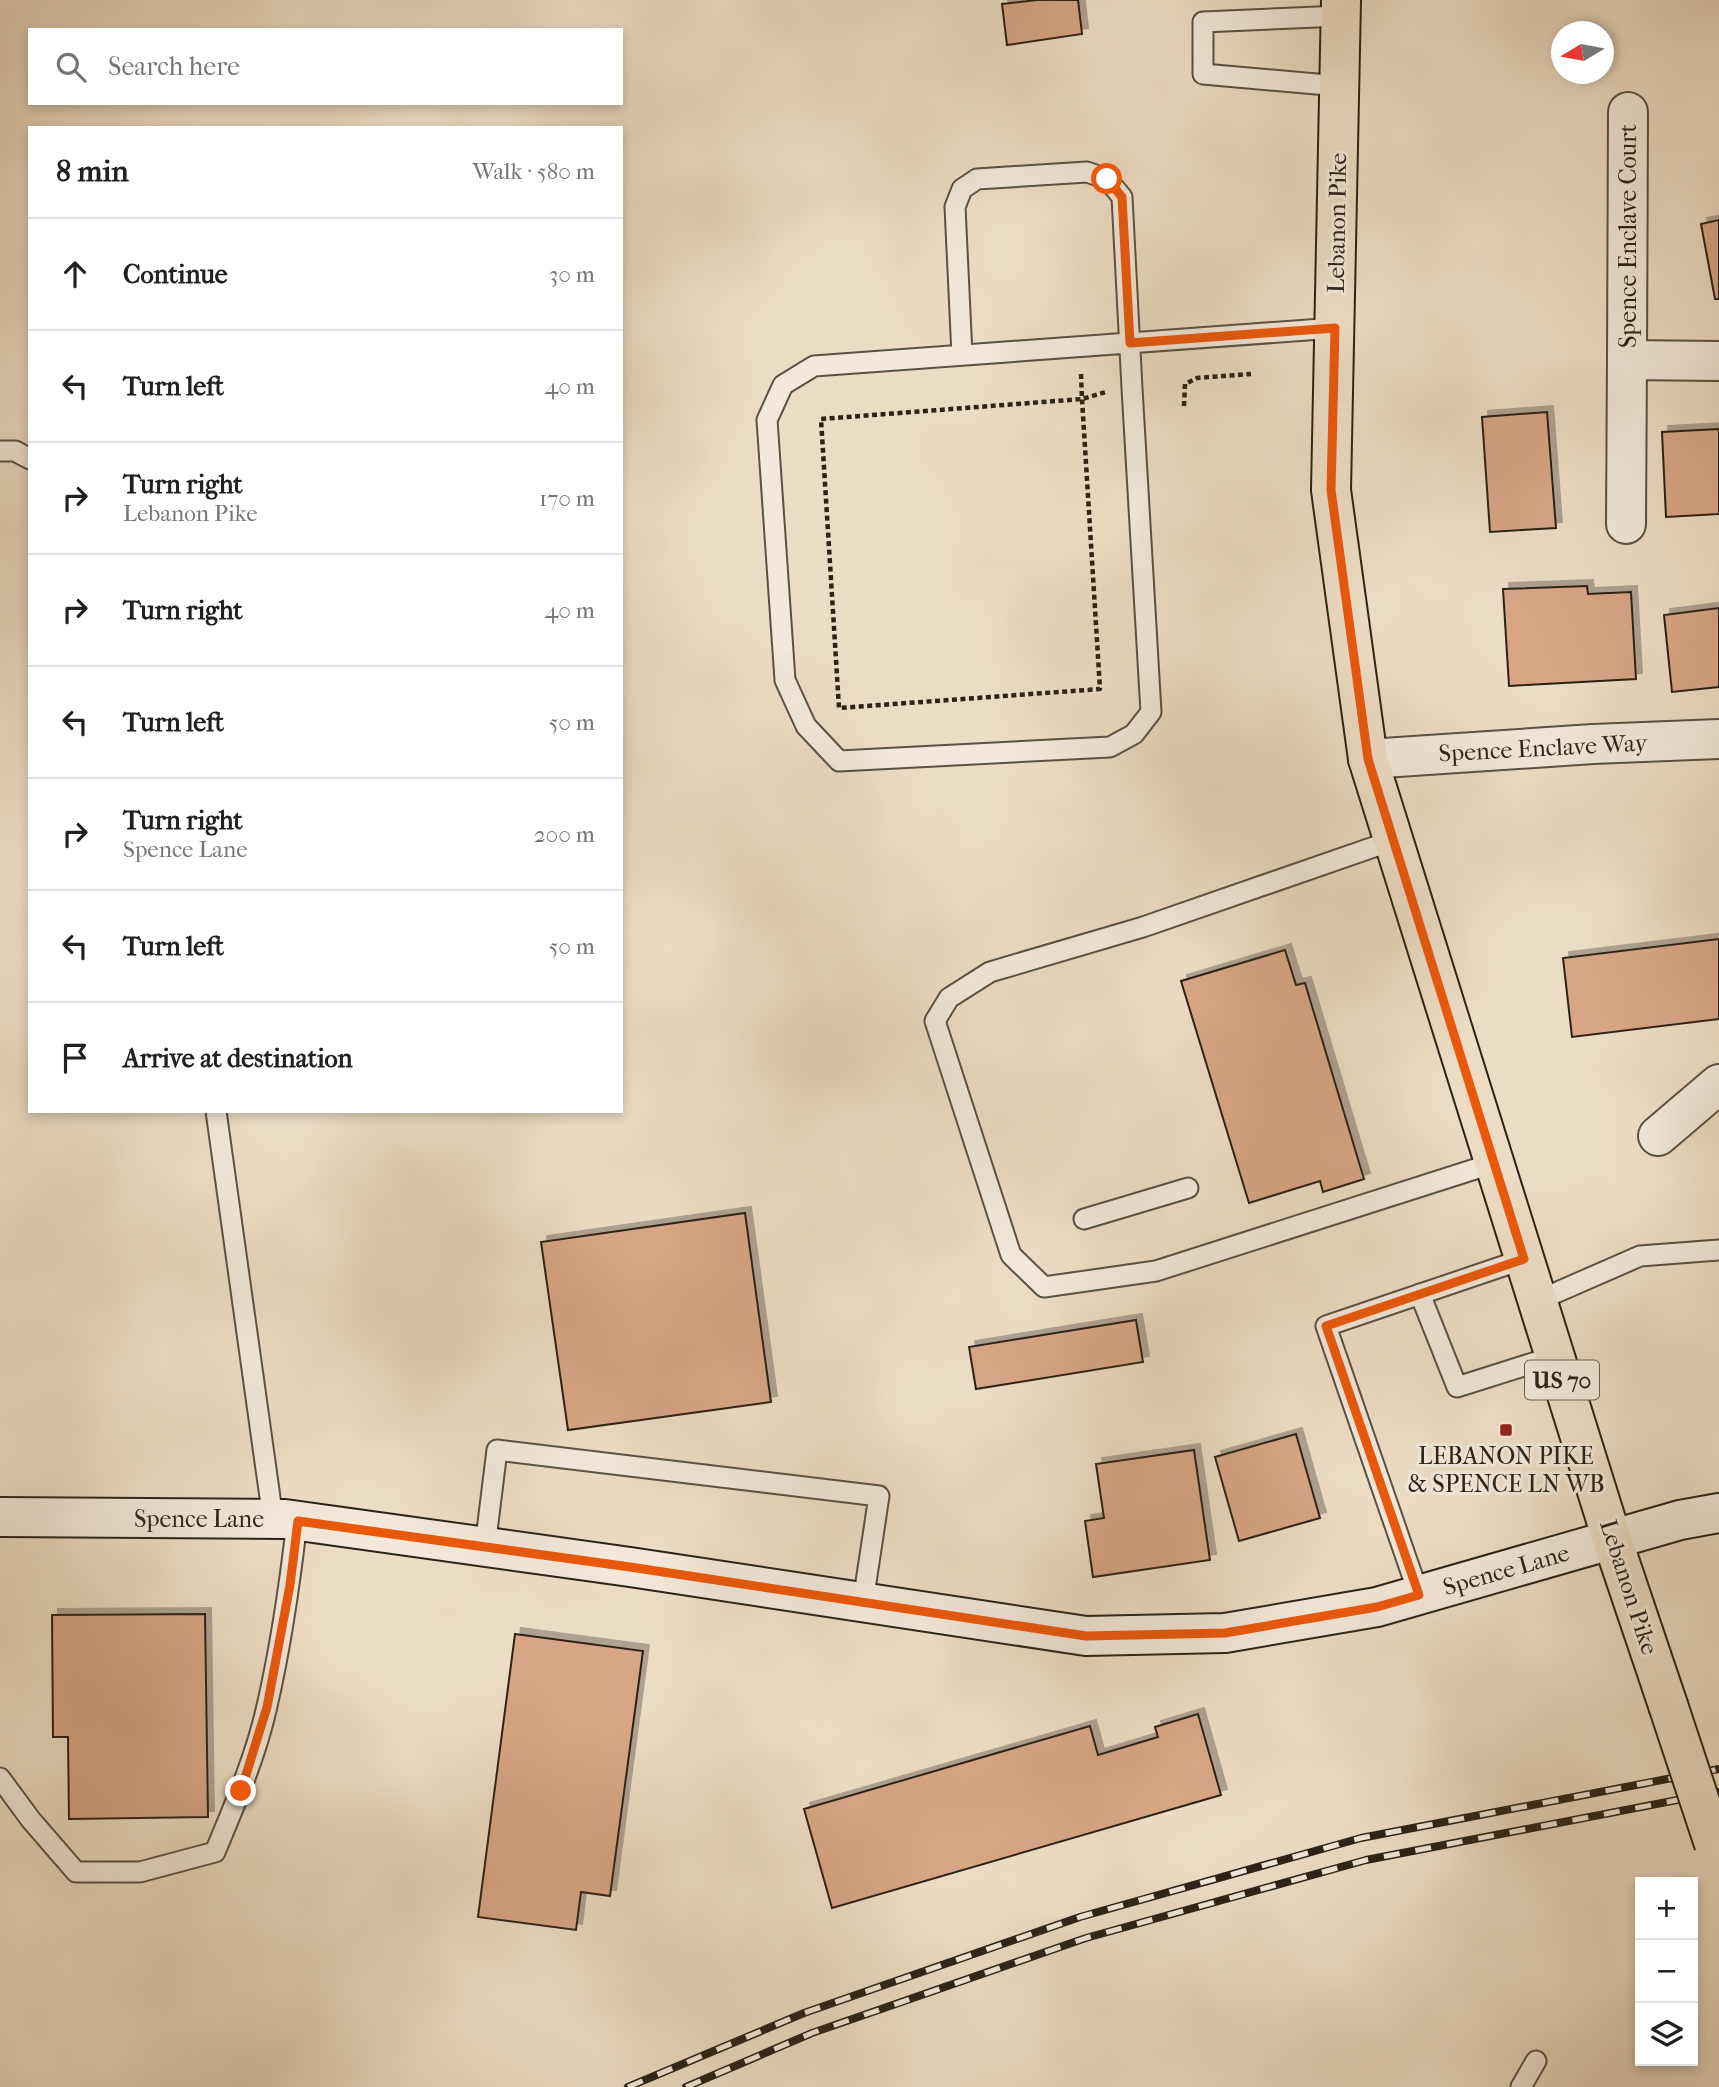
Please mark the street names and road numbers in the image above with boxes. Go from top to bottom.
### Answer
street label: Spence Enclave Court [1614,124,1642,348]
street label: Lebanon Pike [1322,152,1352,293]
street label: Spence Enclave Way [1438,728,1649,767]
road number: US 70 [1525,1360,1599,1400]
street label: Spence Lane [134,1505,264,1533]
street label: Lebanon Pike [1594,1516,1664,1658]
street label: Spence Lane [1440,1539,1572,1601]

